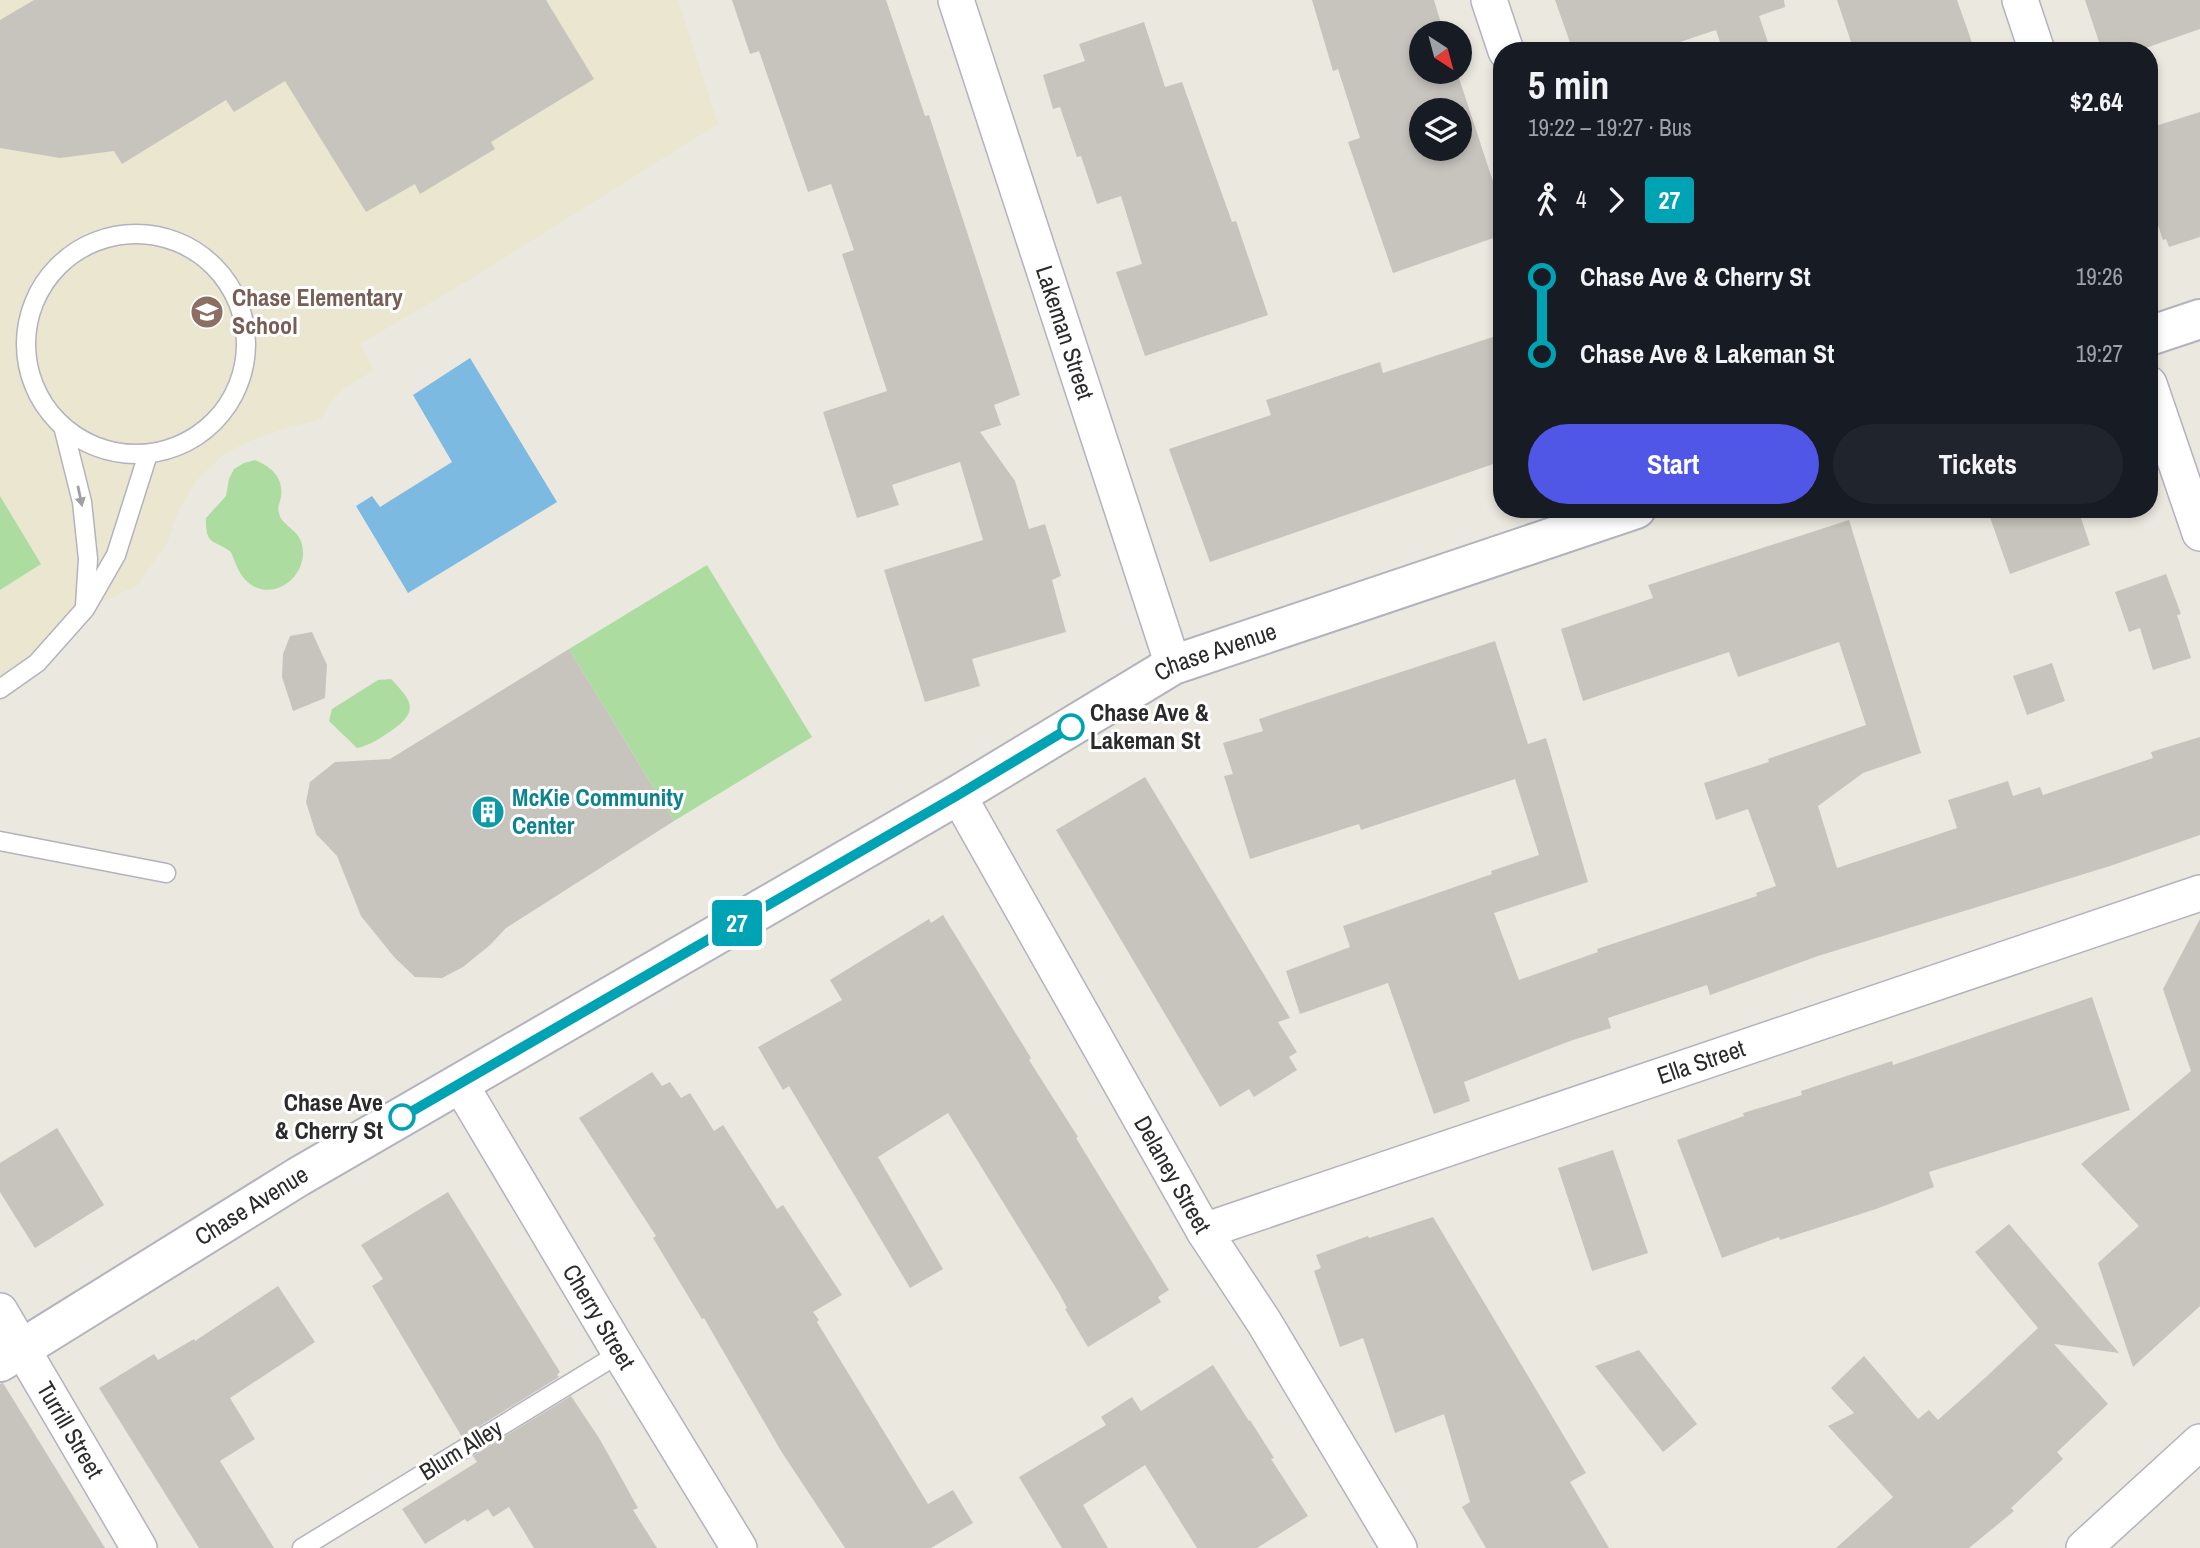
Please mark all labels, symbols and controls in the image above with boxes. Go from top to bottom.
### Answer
north arrow [1409,21,1472,84]
map controls [1409,21,1472,161]
text: 5 min [1528,60,1609,111]
text: $2.64 [2070,84,2123,119]
button: layers [1409,98,1472,161]
text: 19:22 – 19:27 · Bus [1528,112,1692,143]
icon: walk [1528,181,1566,219]
icon: forward [1597,181,1635,219]
text: 4 [1576,184,1587,215]
text: 27 [1659,184,1680,216]
text: Chase Ave & Cherry St [1580,259,1811,294]
street label: Lakeman Street [1029,261,1102,404]
text: 19:26 [2076,261,2123,292]
place label: Chase Elementary School [232,281,403,341]
school or university icon: Chase Elementary School [188,293,226,331]
text: Chase Ave & Lakeman St [1580,336,1834,371]
text: 19:27 [2076,338,2123,369]
button: Start [1528,424,1819,504]
button: Tickets [1833,424,2123,504]
one-way arrow [74,485,85,507]
street label: Chase Avenue [1148,614,1280,688]
place label: Chase Ave & Lakeman St [1090,696,1209,756]
marker: Chase Ave & Lakeman St [1058,714,1084,740]
place label: McKie Community Center [512,781,684,841]
building icon: McKie Community Center [469,793,507,831]
line badge: 27 [706,900,768,946]
text: 27 [726,907,748,939]
street label: Ella Street [1653,1031,1750,1091]
place label: Chase Ave & Cherry St [275,1086,383,1146]
marker: Chase Ave & Cherry St [389,1104,415,1130]
street label: Delaney Street [1127,1110,1219,1239]
street label: Chase Avenue [188,1158,313,1252]
street label: Cherry Street [556,1258,643,1375]
street label: Turrill Street [30,1375,112,1484]
street label: Blum Alley [413,1411,508,1487]

